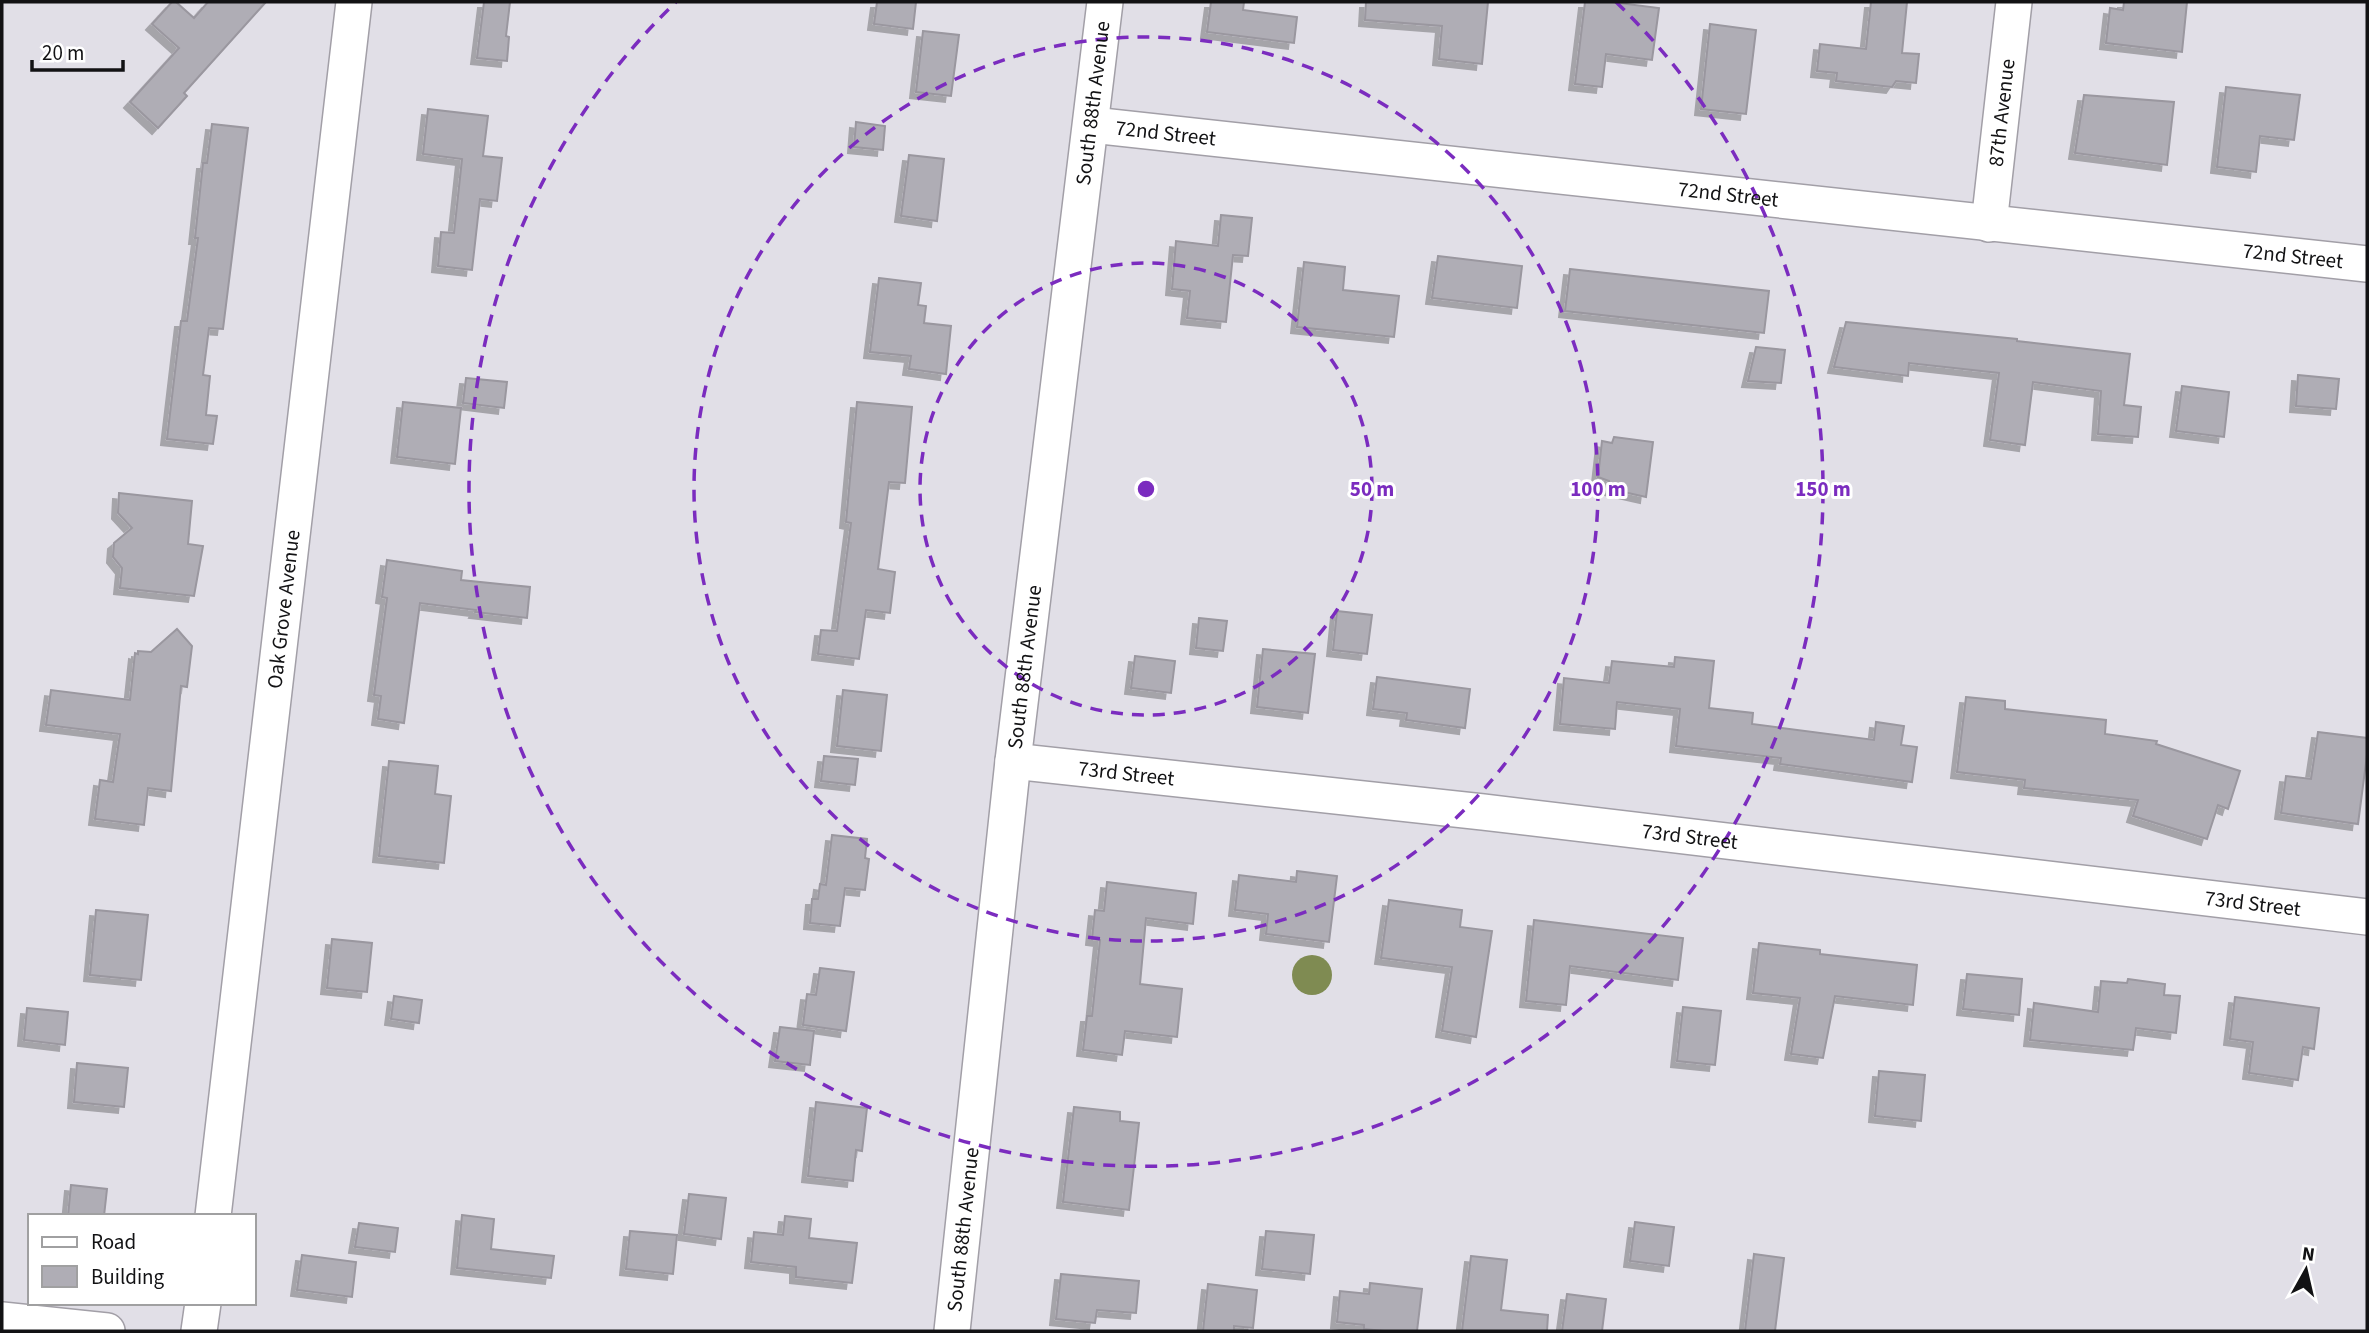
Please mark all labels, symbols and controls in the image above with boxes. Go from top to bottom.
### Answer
street label: South 88th Avenue [1068,19,1118,187]
scale bar [32,28,122,72]
text: 20 m [42,38,84,68]
street label: 87th Avenue [1981,57,2023,168]
street label: 72nd Street [1114,113,1217,153]
street label: 72nd Street [1676,174,1780,215]
street label: 72nd Street [2241,236,2345,276]
text: 50 m [1350,474,1394,504]
text: 100 m [1570,474,1626,504]
text: 150 m [1795,474,1851,504]
centre of rings [1134,477,1158,501]
street label: Oak Grove Avenue [259,528,308,690]
street label: South 88th Avenue [1000,583,1049,751]
street label: 73rd Street [1077,753,1176,793]
street label: 73rd Street [1640,816,1739,857]
street label: 73rd Street [2203,883,2302,924]
street label: South 88th Avenue [939,1146,987,1313]
legend [28,1214,256,1305]
text: Road [91,1227,136,1257]
north arrow [2271,1235,2341,1305]
text: N [2300,1240,2316,1269]
text: Building [91,1262,165,1292]

